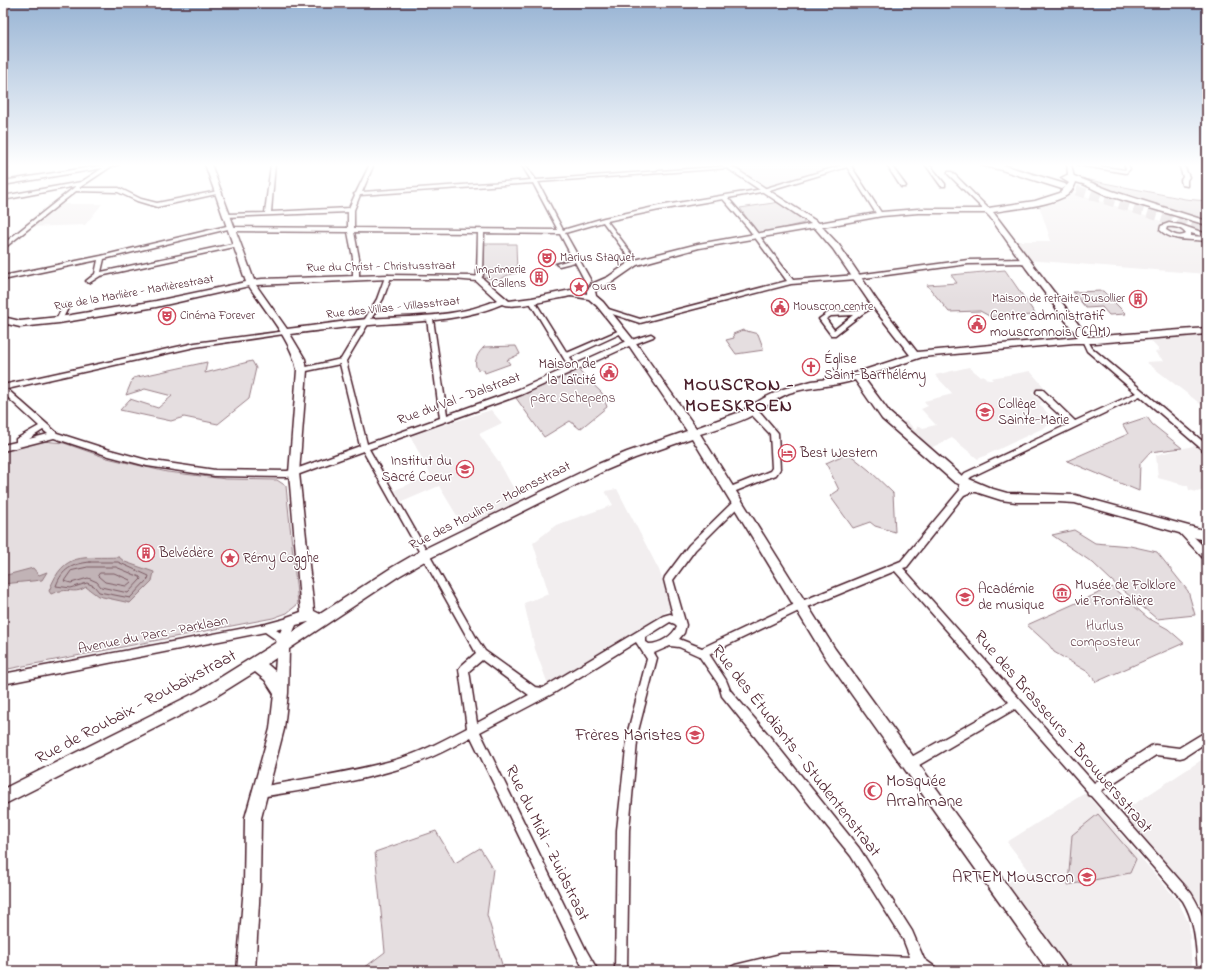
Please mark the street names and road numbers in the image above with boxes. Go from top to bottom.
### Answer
street label: Rue du Christ - Christusstraat [306,257,456,277]
street label: Rue de la Marlière - Marlièrestraat [53,270,215,316]
street label: Rue des Villas - Villasstraat [325,292,461,324]
street label: Rue du Val - Dalstraat [394,367,524,431]
street label: Rue des Moulins - Molensstraat [405,456,575,556]
street label: Avenue du Parc - Parklaan [76,610,230,660]
street label: Rue des Brasseurs - Brouwersstraat [968,625,1159,839]
street label: Rue des Étudiants - Studentenstraat [705,640,887,863]
street label: Rue de Roubaix - Roubaixstraat [31,643,241,771]
street label: Rue du Midi - Zuidstraat [498,761,596,926]

